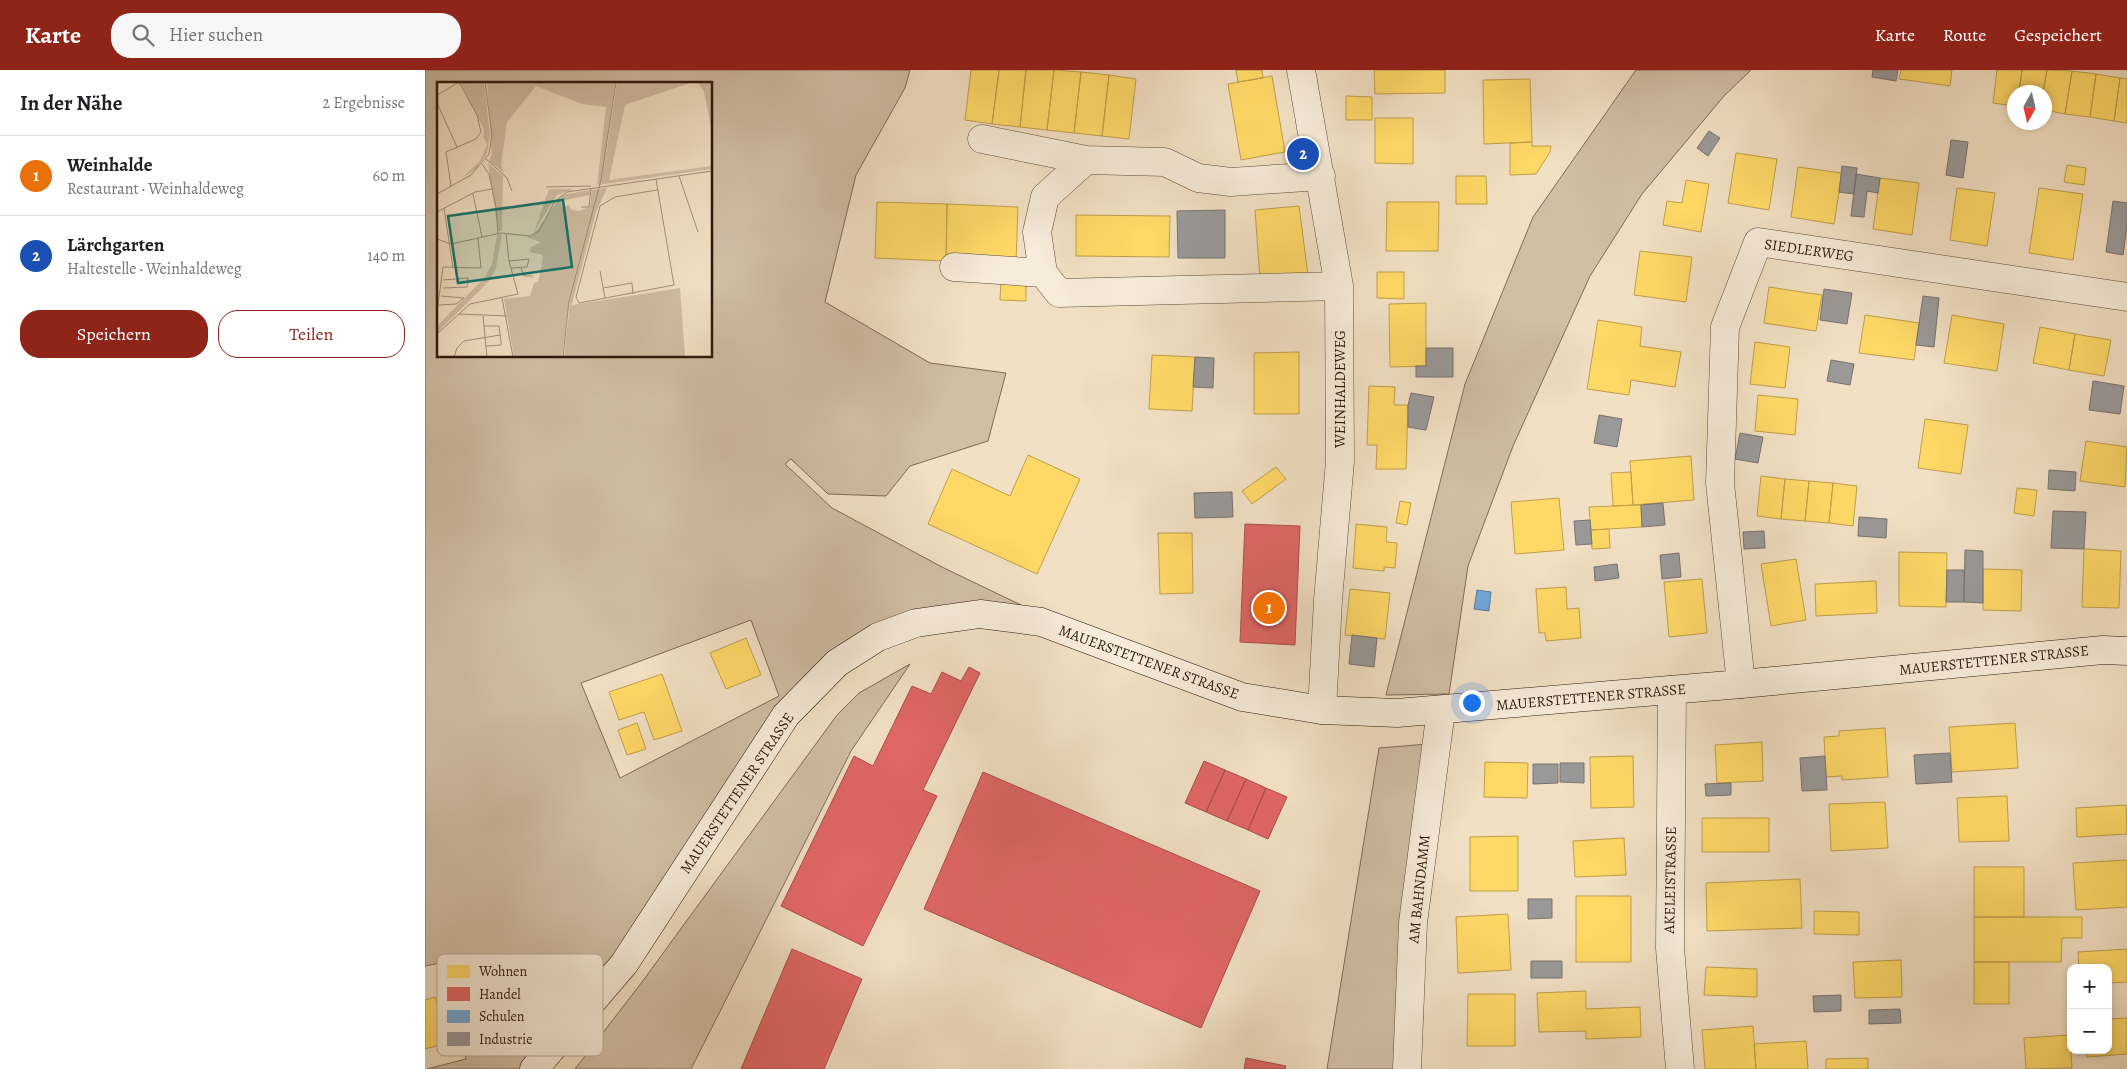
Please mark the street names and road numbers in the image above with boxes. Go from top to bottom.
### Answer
street label: SIEDLERWEG [1763,234,1855,266]
street label: WEINHALDEWEG [1330,330,1350,449]
street label: MAUERSTETTENER STRASSE [1056,620,1242,704]
street label: MAUERSTETTENER STRASSE [1898,640,2090,680]
street label: MAUERSTETTENER STRASSE [1495,679,1687,715]
street label: MAUERSTETTENER STRASSE [675,708,799,878]
street label: AKELEISTRASSE [1659,826,1681,935]
street label: AM BAHNDAMM [1403,834,1435,945]

